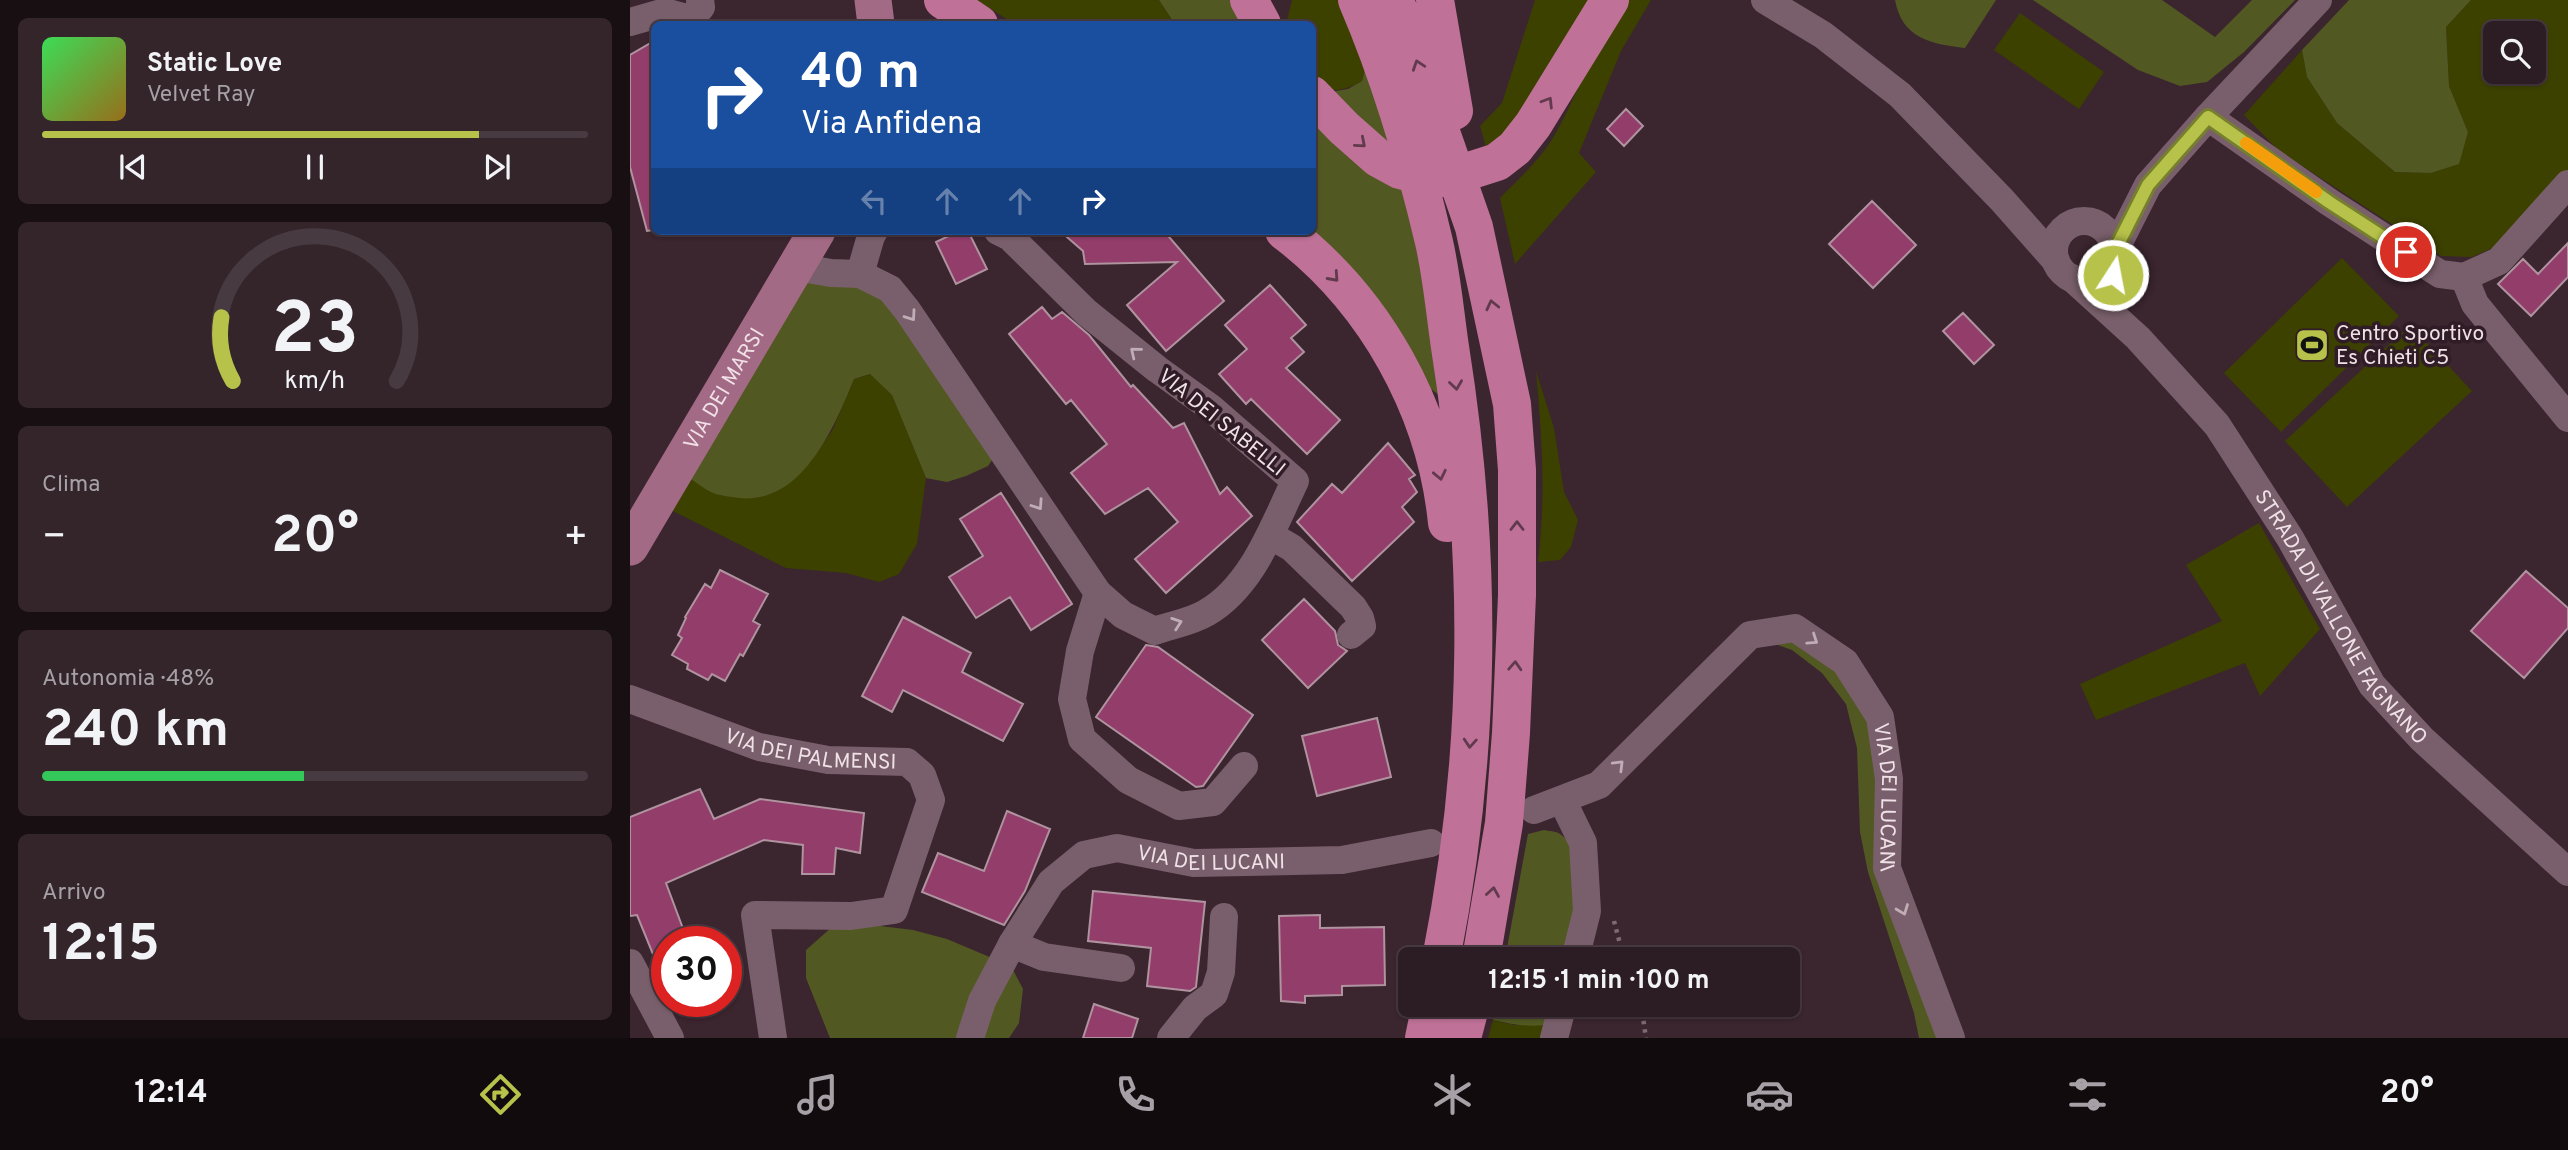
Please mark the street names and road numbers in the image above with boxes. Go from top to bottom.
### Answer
street label: VIA DEI MARSI [678,323,772,455]
street label: VIA DEI SABELLI [1152,363,1290,483]
street label: STRADA DI VALLONE FAGNANO [2248,485,2433,751]
street label: VIA DEI LUCANI [1866,721,1901,876]
street label: VIA DEI PALMENSI [720,723,897,777]
street label: VIA DEI LUCANI [1134,840,1285,878]

